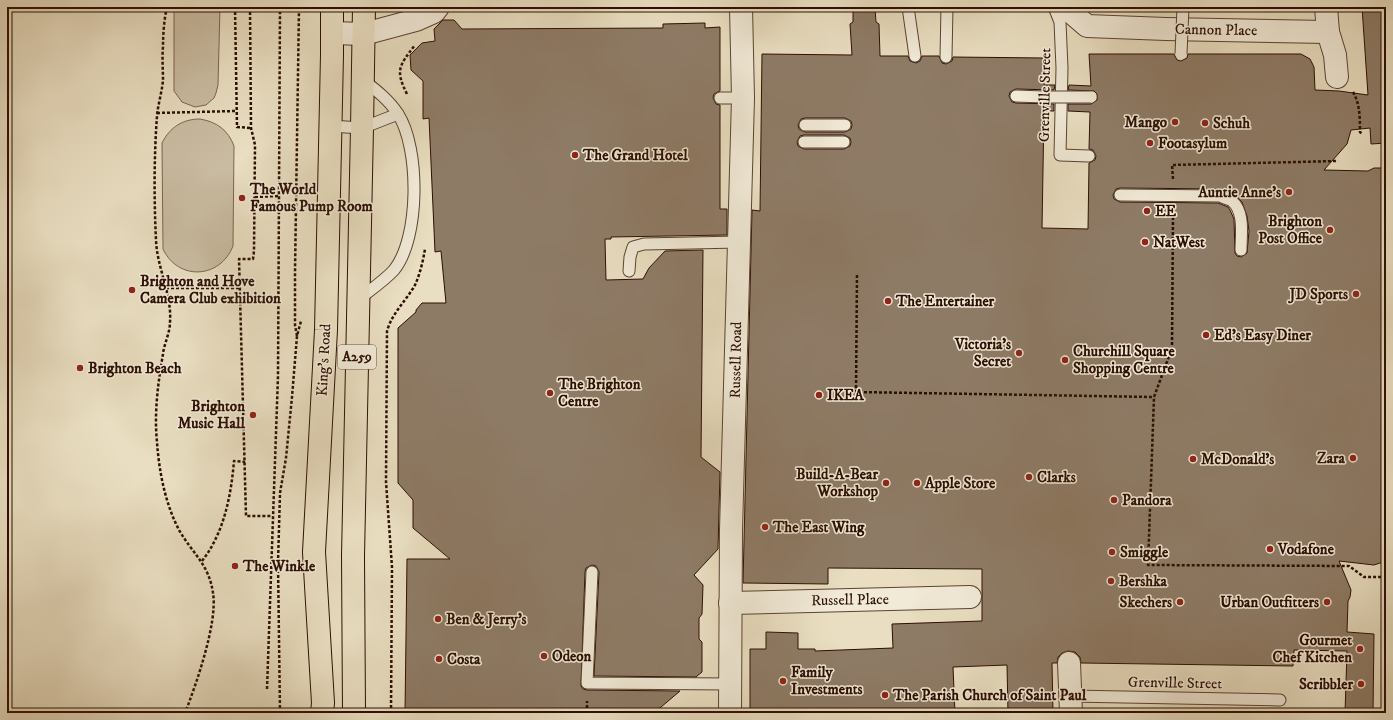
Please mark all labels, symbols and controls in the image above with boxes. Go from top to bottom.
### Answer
street label: Cannon Place [1175,20,1257,40]
street label: Grenville Street [1035,47,1055,142]
place label: Mango [1124,113,1168,132]
place label: Schuh [1213,114,1250,133]
marker: Mango [1170,117,1180,127]
marker: Schuh [1200,118,1210,128]
place label: Footasylum [1158,134,1228,153]
marker: Footasylum [1145,138,1155,148]
place label: The Grand Hotel [582,146,688,165]
marker: The Grand Hotel [570,150,580,160]
place label: The World Famous Pump Room [249,180,374,216]
place label: Auntie Anne's [1197,183,1281,202]
marker: Auntie Anne's [1284,187,1294,197]
marker: The World Famous Pump Room [237,193,247,203]
place label: EE [1155,202,1177,221]
marker: EE [1142,206,1152,216]
place label: Brighton Post Office [1258,212,1323,248]
marker: Brighton Post Office [1325,225,1335,235]
place label: NatWest [1153,233,1205,252]
marker: NatWest [1140,237,1150,247]
place label: Brighton and Hove Camera Club exhibition [140,272,281,308]
marker: Brighton and Hove Camera Club exhibition [127,285,137,295]
place label: JD Sports [1288,285,1348,304]
marker: JD Sports [1351,289,1361,299]
place label: The Entertainer [895,292,995,311]
marker: The Entertainer [883,296,893,306]
street label: Russell Road [726,321,746,399]
street label: King's Road [313,323,335,397]
place label: Ed's Easy Diner [1214,326,1311,345]
marker: Ed's Easy Diner [1201,330,1211,340]
place label: Victoria's Secret [954,335,1011,371]
place label: Churchill Square Shopping Centre [1073,342,1175,378]
road number: A259 [338,345,376,369]
marker: Victoria's Secret [1014,348,1024,358]
marker: Churchill Square Shopping Centre [1060,355,1070,365]
place label: Brighton Beach [88,359,182,378]
marker: Brighton Beach [75,363,85,373]
place label: The Brighton Centre [557,375,641,411]
place label: IKEA [827,386,864,405]
marker: The Brighton Centre [545,388,555,398]
marker: IKEA [814,390,824,400]
place label: Brighton Music Hall [178,397,245,433]
marker: Brighton Music Hall [248,410,258,420]
place label: Zara [1317,449,1346,468]
place label: McDonald's [1201,450,1274,469]
marker: Zara [1348,453,1358,463]
marker: McDonald's [1188,454,1198,464]
place label: Build-A-Bear Workshop [796,465,878,501]
place label: Clarks [1037,468,1076,487]
marker: Clarks [1024,472,1034,482]
place label: Apple Store [924,474,996,493]
marker: Build-A-Bear Workshop [881,478,891,488]
marker: Apple Store [912,478,922,488]
place label: Pandora [1122,491,1172,510]
marker: Pandora [1109,495,1119,505]
place label: The East Wing [772,518,865,537]
marker: The East Wing [760,522,770,532]
place label: Vodafone [1277,540,1335,559]
place label: Smiggle [1120,543,1169,562]
marker: Vodafone [1265,544,1275,554]
marker: Smiggle [1107,547,1117,557]
place label: The Winkle [242,557,316,576]
marker: The Winkle [230,561,240,571]
place label: Bershka [1119,572,1168,591]
marker: Bershka [1106,576,1116,586]
street label: Russell Place [811,590,889,610]
place label: Skechers [1120,593,1172,612]
place label: Urban Outfitters [1220,593,1319,612]
marker: Skechers [1175,597,1185,607]
marker: Urban Outfitters [1322,597,1332,607]
place label: Ben & Jerry's [446,610,527,629]
marker: Ben & Jerry's [433,614,443,624]
place label: Gourmet Chef Kitchen [1273,631,1352,667]
marker: Gourmet Chef Kitchen [1355,644,1365,654]
place label: Odeon [552,647,592,666]
place label: Costa [447,650,481,669]
marker: Odeon [539,651,549,661]
marker: Costa [434,654,444,664]
place label: Family Investments [791,663,863,699]
street label: Grenville Street [1128,673,1223,693]
place label: Scribbler [1299,675,1353,694]
marker: Family Investments [778,676,788,686]
marker: Scribbler [1356,679,1366,689]
place label: The Parish Church of Saint Paul [892,686,1087,705]
marker: The Parish Church of Saint Paul [880,690,890,700]

